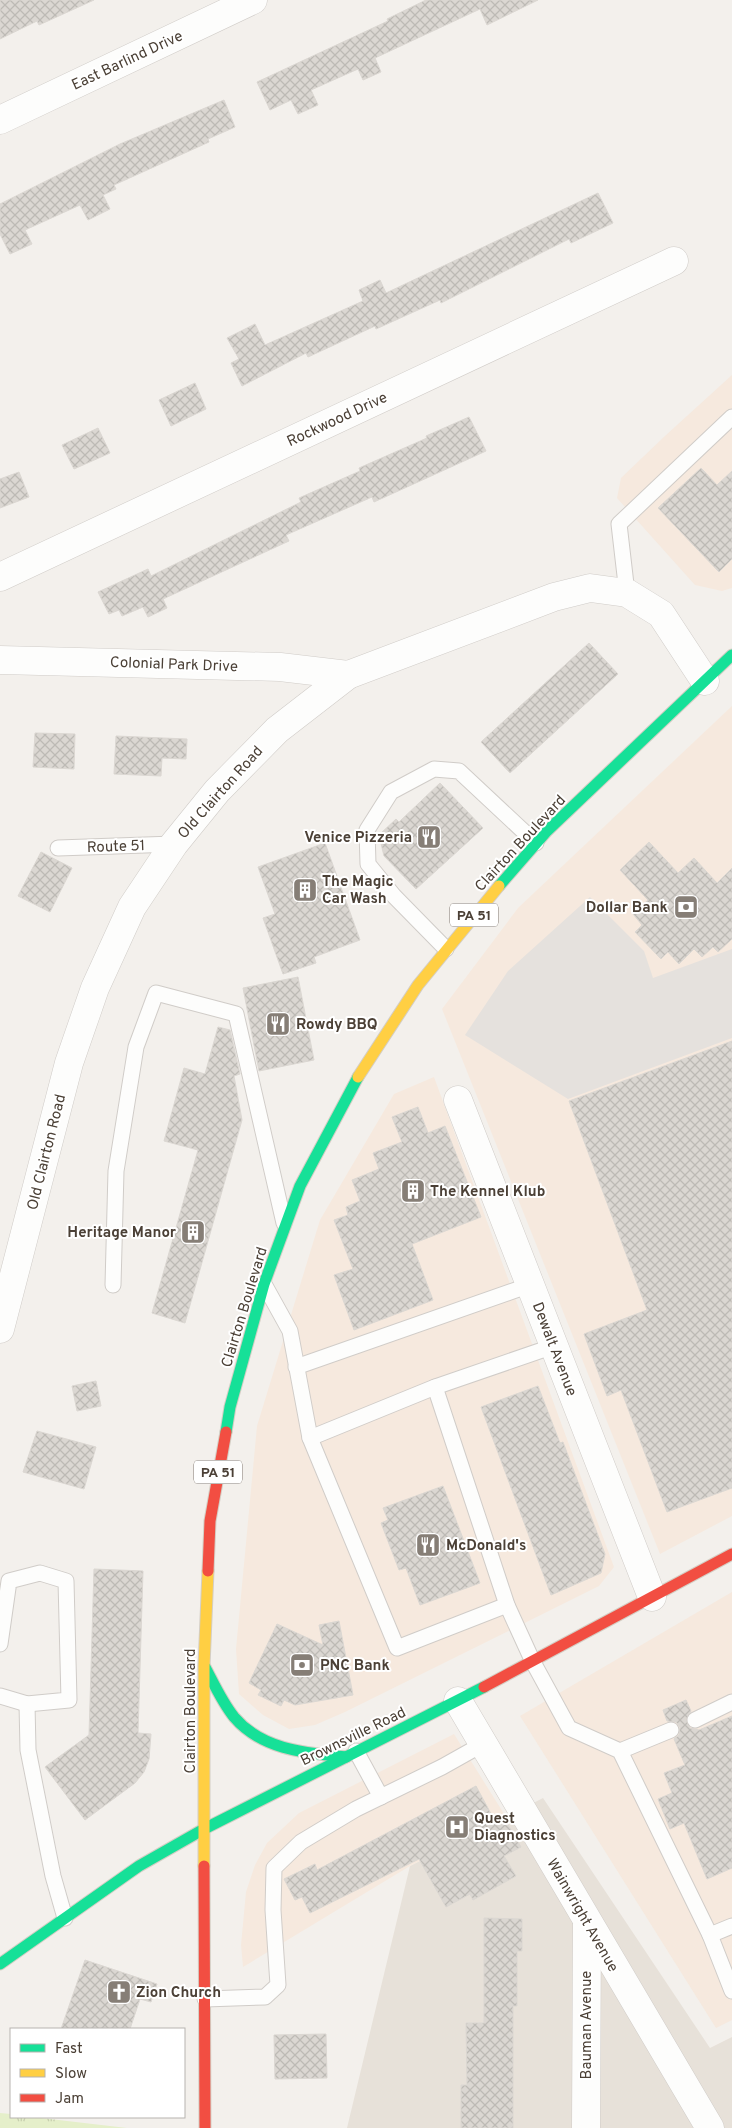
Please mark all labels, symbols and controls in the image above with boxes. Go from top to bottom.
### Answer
street label: East Barlind Drive [69,27,186,95]
street label: Rockwood Drive [284,389,391,452]
street label: Colonial Park Drive [110,654,238,677]
street label: Old Clairton Road [174,743,268,843]
street label: Clairton Boulevard [472,792,571,896]
restaurant icon: Venice Pizzeria [416,824,442,850]
place label: Venice Pizzeria [304,829,412,848]
street label: Route 51 [87,837,146,858]
place label: The Magic Car Wash [322,873,394,909]
building icon: The Magic Car Wash [292,877,318,903]
bank icon: Dollar Bank [673,894,699,920]
place label: Dollar Bank [586,899,668,918]
road number: PA 51 [450,904,498,926]
restaurant icon: Rowdy BBQ [265,1011,291,1037]
place label: Rowdy BBQ [296,1016,378,1035]
street label: Old Clairton Road [24,1092,71,1212]
building icon: The Kennel Klub [400,1178,426,1204]
place label: The Kennel Klub [430,1183,545,1202]
building icon: Heritage Manor [180,1219,206,1245]
place label: Heritage Manor [67,1224,177,1243]
street label: Clairton Boulevard [218,1245,273,1370]
street label: Dewalt Avenue [527,1300,580,1399]
road number: PA 51 [194,1460,242,1484]
restaurant icon: McDonald's [415,1532,441,1558]
place label: McDonald's [446,1537,526,1556]
street label: Clairton Boulevard [182,1648,201,1774]
bank icon: PNC Bank [289,1652,315,1678]
place label: PNC Bank [320,1657,390,1676]
street label: Brownsville Road [298,1704,410,1771]
place label: Quest Diagnostics [474,1810,556,1846]
hospital icon: Quest Diagnostics [444,1814,470,1840]
street label: Wainwright Avenue [541,1856,622,1976]
street label: Bauman Avenue [578,1971,597,2079]
church icon: Zion Church [106,1979,132,2005]
place label: Zion Church [136,1984,221,2003]
legend [10,2028,185,2118]
text: Fast [55,2040,83,2059]
text: Slow [55,2065,87,2084]
text: Jam [55,2090,84,2109]

